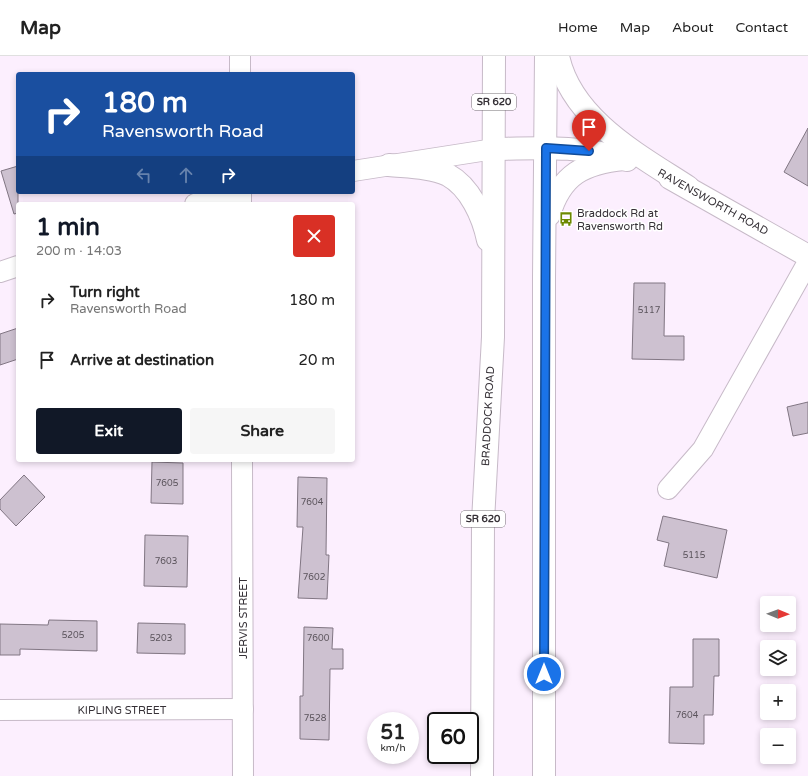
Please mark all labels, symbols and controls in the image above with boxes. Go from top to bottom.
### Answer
text: Map [20,17,61,39]
text: Home [558,19,598,36]
text: Map [620,19,650,36]
text: About [672,19,714,36]
text: Contact [736,19,788,36]
text: 180 m [102,86,188,120]
icon: right [36,88,88,140]
road number: SR 620 [472,94,516,110]
pin [572,110,606,151]
icon: arrive [578,116,600,138]
text: Ravensworth Road [102,120,264,142]
icon: left [133,164,155,186]
icon: ahead [175,164,197,186]
icon: right [217,164,239,186]
street label: RAVENSWORTH ROAD [655,166,771,238]
place label: Braddock Rd at Ravensworth Rd [577,207,663,233]
bus stop icon: Braddock Rd at Ravensworth Rd [558,211,574,227]
text: 1 min [36,213,100,242]
button: close [293,215,335,257]
text: 200 m · 14:03 [36,243,122,259]
text: Turn right [70,283,140,301]
icon: right [36,289,58,311]
text: 180 m [289,291,335,309]
text: Ravensworth Road [70,301,187,317]
house number: 5117 [638,305,661,316]
icon: arrive [36,349,58,371]
text: Arrive at destination [70,351,214,369]
text: 20 m [298,351,335,369]
street label: BRADDOCK ROAD [479,366,497,466]
button: Exit [36,408,182,454]
button: Share [190,408,335,454]
house number: 7605 [156,478,179,489]
house number: 7604 [301,497,324,508]
road number: SR 620 [461,511,505,527]
house number: 5115 [683,550,706,561]
house number: 7603 [155,556,177,567]
house number: 7602 [303,572,325,583]
street label: JERVIS STREET [237,577,250,659]
north arrow [760,596,796,632]
map controls [760,596,796,764]
house number: 5205 [62,630,85,641]
house number: 5203 [150,633,172,644]
house number: 7600 [307,633,330,644]
button: layers [760,640,796,676]
position arrow [523,653,565,695]
button: + [760,684,796,720]
street label: KIPLING STREET [77,704,167,717]
house number: 7604 [676,710,699,721]
speed limit sign: 60 [427,712,479,764]
house number: 7528 [304,713,327,724]
text: 51 [380,721,406,745]
button: − [760,728,796,764]
text: km/h [380,742,406,754]

